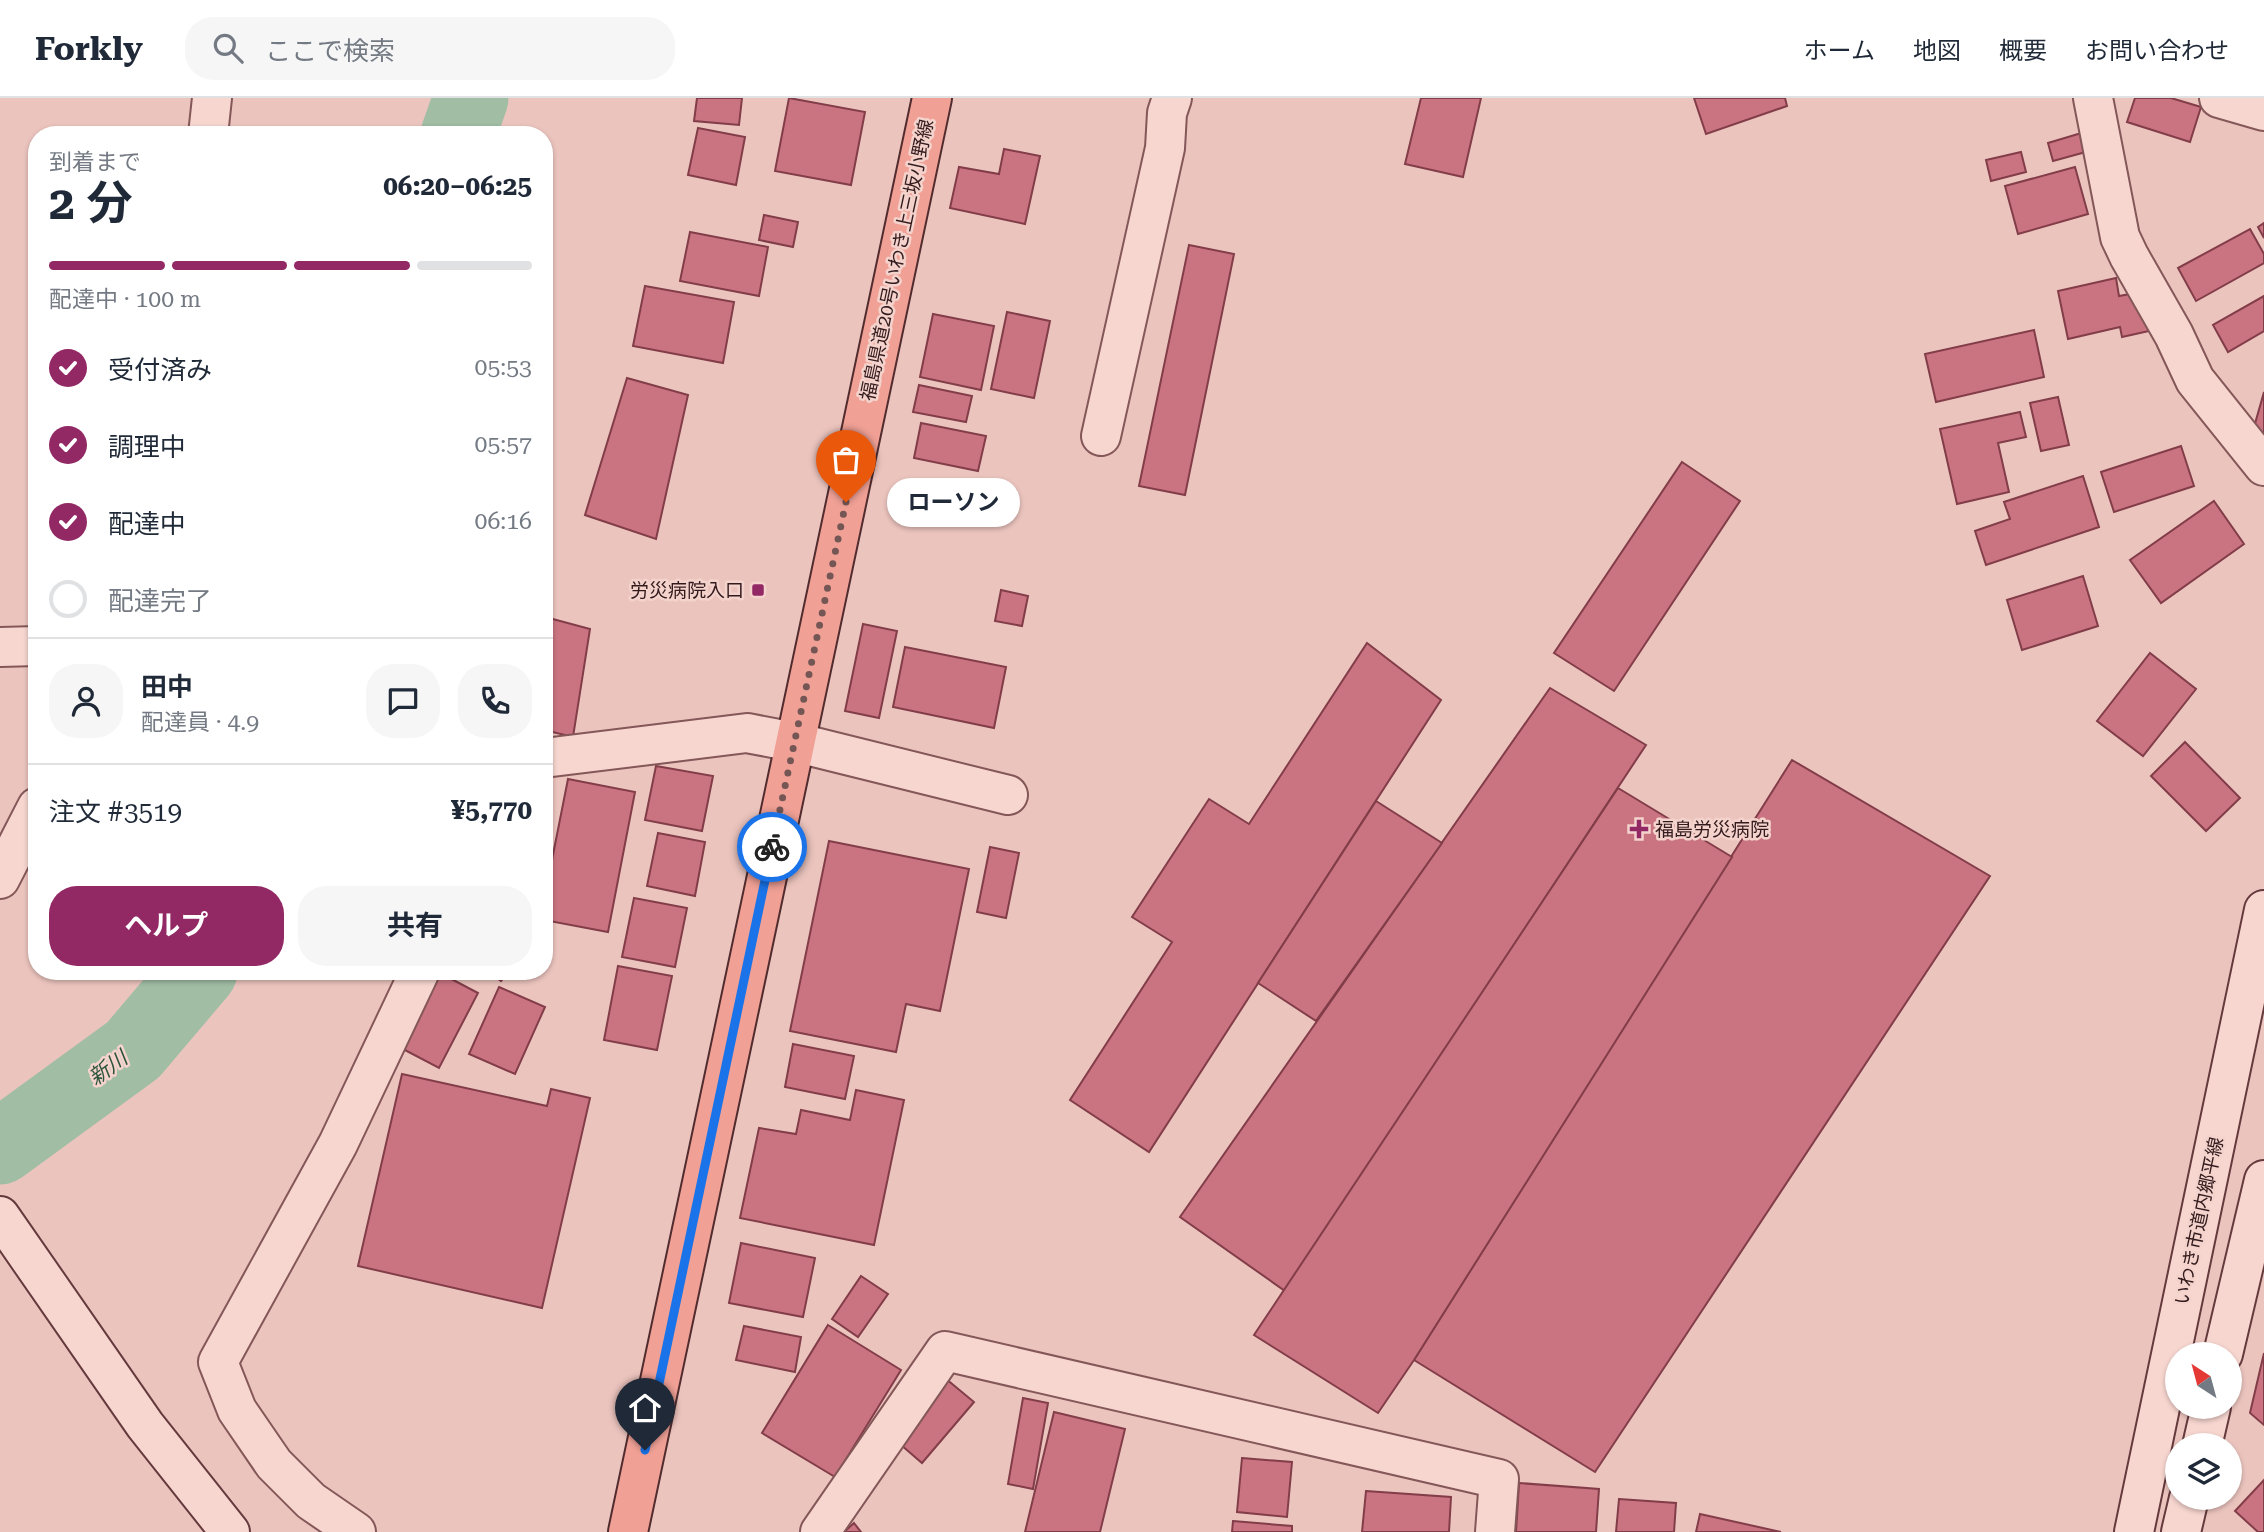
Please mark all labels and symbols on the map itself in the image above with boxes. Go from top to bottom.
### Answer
street label: 福島県道20号いわき上三坂小野線 [856,117,938,403]
pin [816,430,876,502]
callout: ローソン [888,478,1021,526]
place label: 労災病院入口 [630,579,744,602]
marker: 労災病院入口 [750,582,766,598]
courier [737,812,807,882]
place label: 福島労災病院 [1655,818,1769,841]
marker: 福島労災病院 [1629,819,1649,839]
water label: 新川 [84,1045,134,1090]
street label: いわき市道内郷平線 [2170,1135,2228,1307]
north arrow [2165,1342,2242,1419]
pin [615,1378,675,1450]

